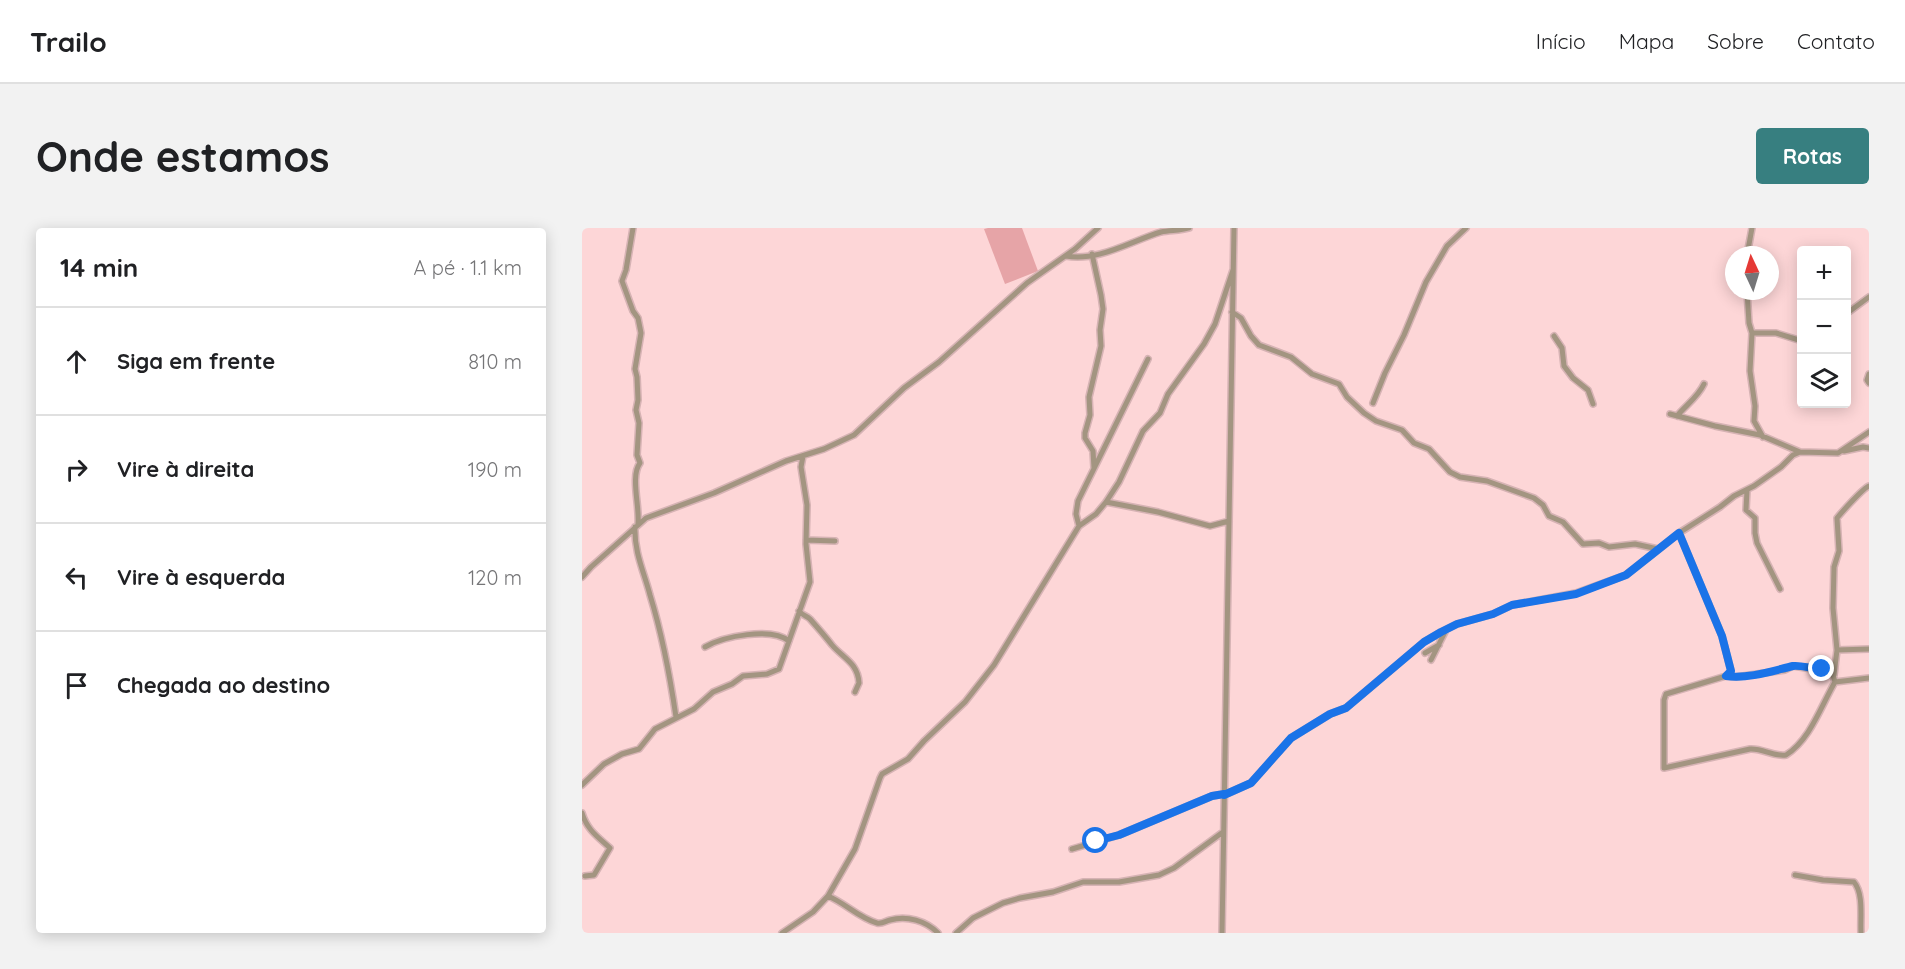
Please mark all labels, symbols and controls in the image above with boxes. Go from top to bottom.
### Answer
text: Trailo [30,24,107,59]
text: Início [1536,28,1586,54]
text: Mapa [1619,28,1674,54]
text: Sobre [1707,28,1764,54]
text: Contato [1797,28,1875,54]
button: Rotas [1756,128,1869,184]
text: Onde estamos [36,130,330,183]
north arrow [1725,246,1779,300]
map controls [1797,246,1851,408]
button: + [1797,246,1851,300]
text: 14 min [60,251,138,284]
text: A pé · 1.1 km [413,255,522,280]
button: − [1797,300,1851,354]
icon: ahead [60,345,93,378]
text: Siga em frente [117,347,275,375]
text: 810 m [468,349,522,374]
button: layers [1797,354,1851,408]
icon: right [60,453,93,486]
text: Vire à direita [117,455,254,483]
text: 190 m [468,457,522,482]
icon: left [60,561,93,594]
text: Vire à esquerda [117,563,285,591]
text: 120 m [468,565,522,590]
route end [1808,655,1834,681]
icon: arrive [60,669,93,702]
text: Chegada ao destino [117,671,330,699]
route start [1082,827,1108,853]

